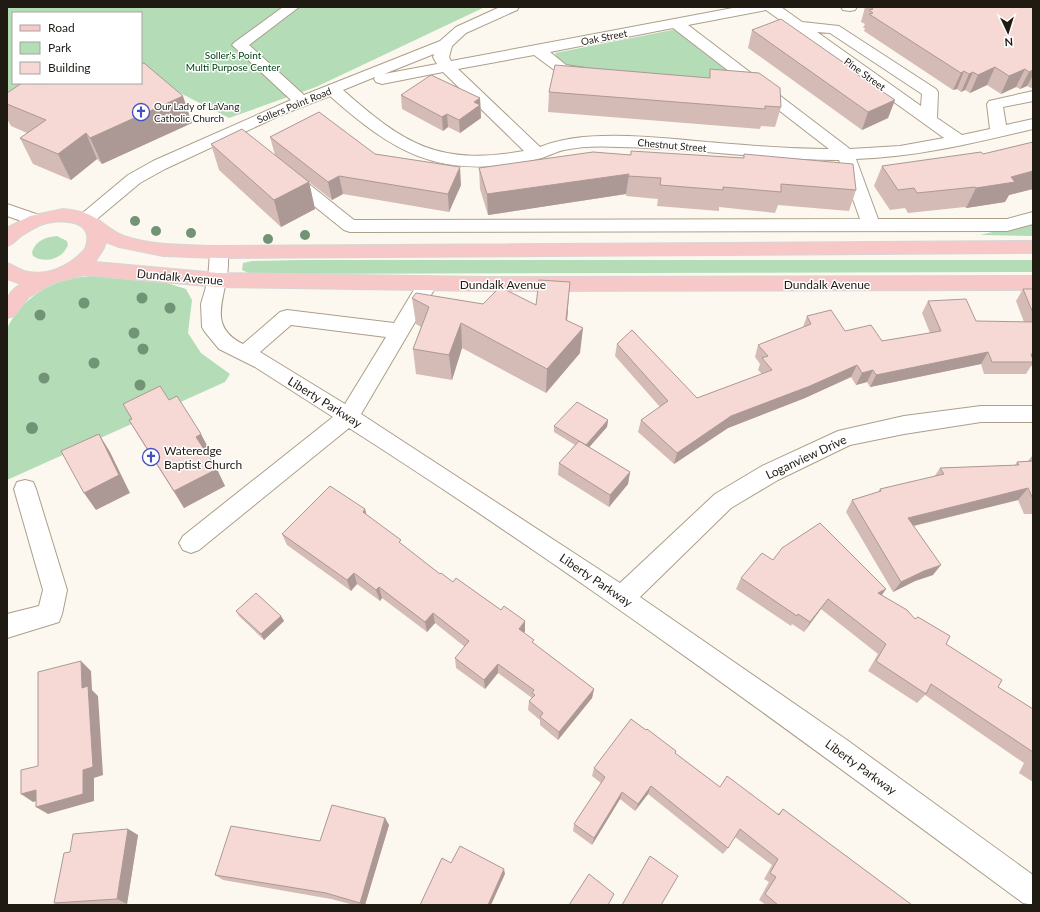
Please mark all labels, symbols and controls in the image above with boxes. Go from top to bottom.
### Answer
legend [12,12,142,84]
north arrow [988,12,1028,52]
text: Road [48,20,75,35]
street label: Oak Street [580,27,629,47]
text: N [1004,36,1013,49]
text: Park [48,40,72,55]
park label: Soller's Point Multi Purpose Center [186,49,281,73]
street label: Pine Street [842,55,888,93]
text: Building [48,60,91,75]
street label: Sollers Point Road [255,85,333,125]
place label: Our Lady of LaVang Catholic Church [154,100,239,124]
church icon: Our Lady of LaVang Catholic Church [131,102,151,122]
street label: Chestnut Street [637,136,707,154]
street label: Dundalk Avenue [136,266,224,288]
street label: Dundalk Avenue [460,277,546,292]
street label: Dundalk Avenue [784,277,870,292]
street label: Liberty Parkway [285,373,366,431]
street label: Loganview Drive [763,432,849,482]
place label: Wateredge Baptist Church [164,443,242,472]
church icon: Wateredge Baptist Church [141,447,161,467]
street label: Liberty Parkway [557,550,636,610]
street label: Liberty Parkway [822,736,900,798]

